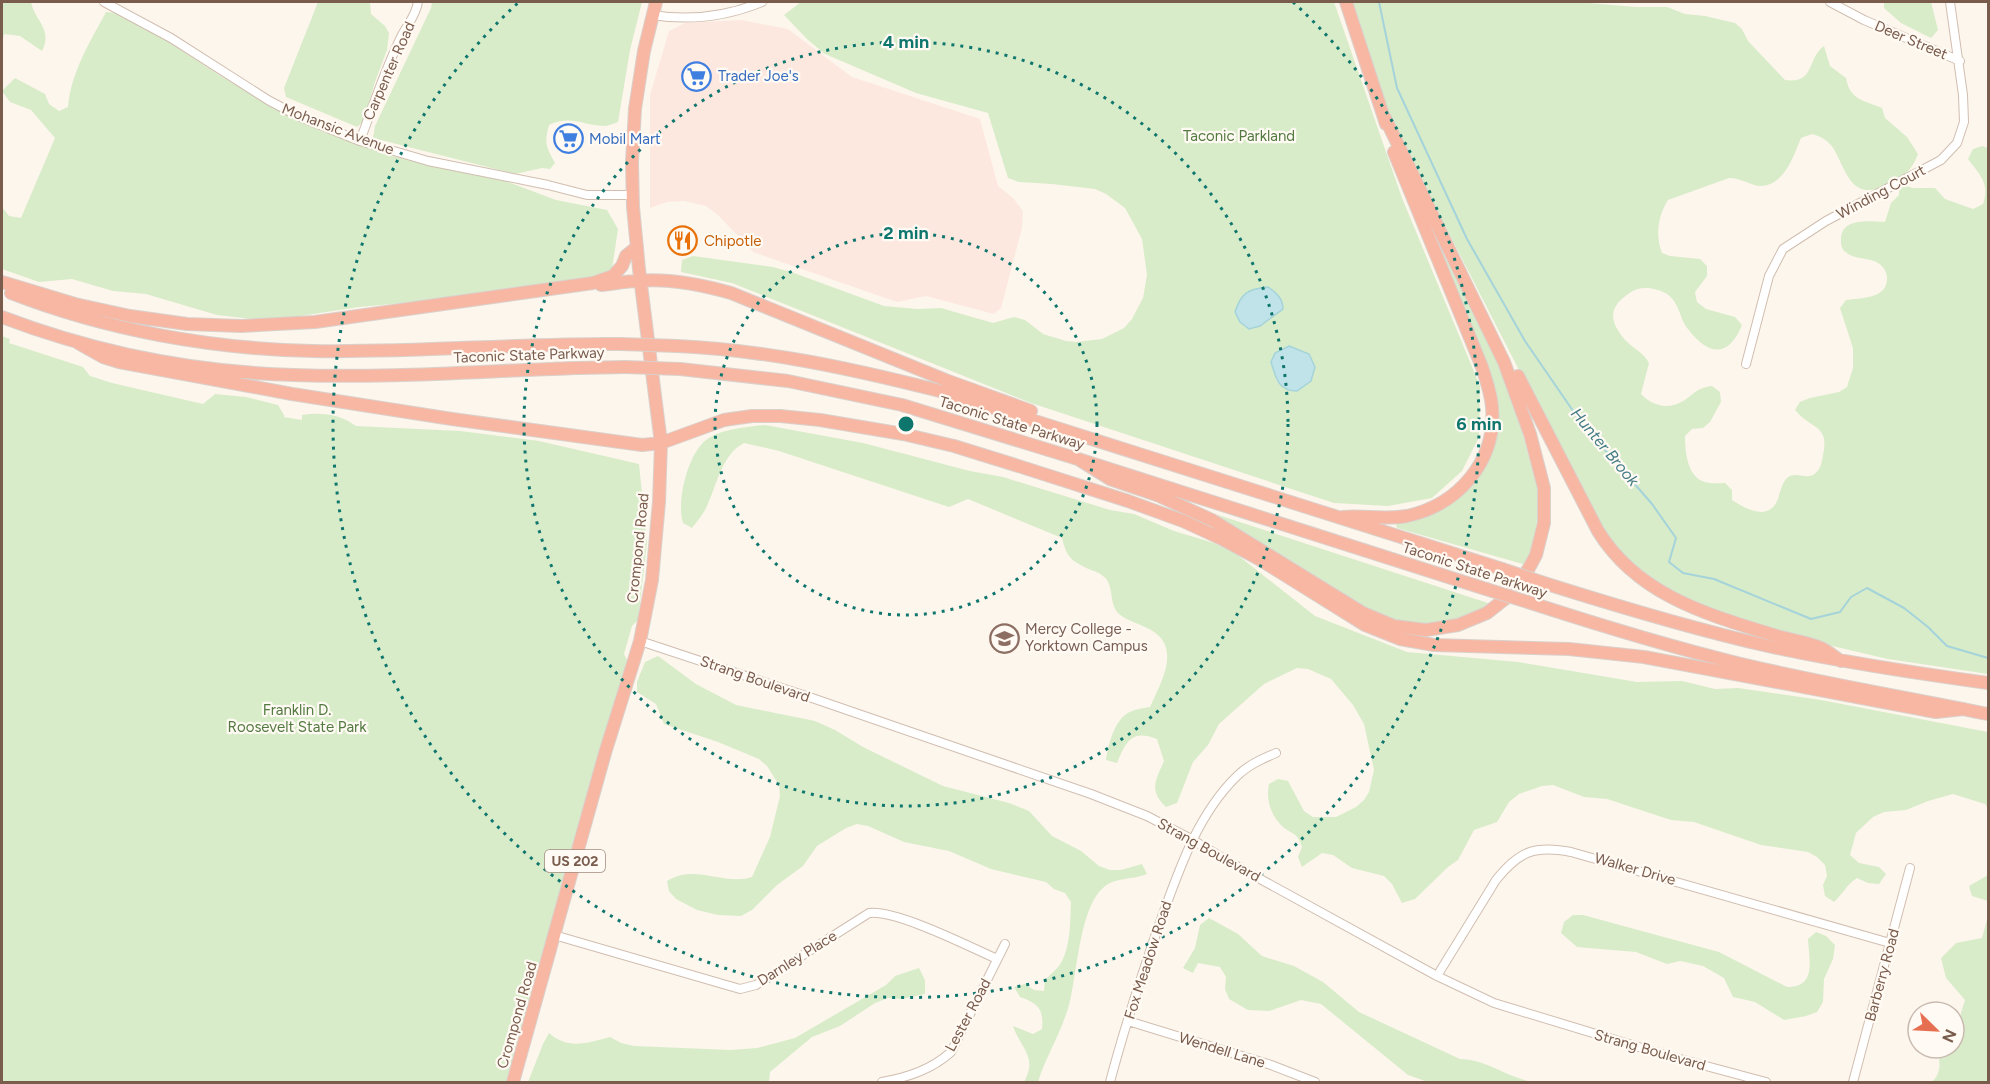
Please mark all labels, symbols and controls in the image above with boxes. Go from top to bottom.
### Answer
street label: Deer Street [1872,17,1950,64]
street label: Carpenter Road [359,19,419,123]
text: 4 min [883,31,929,53]
supermarket icon: Trader Joe's [681,60,713,92]
place label: Trader Joe's [718,67,799,85]
street label: Mohansic Avenue [279,99,397,159]
supermarket icon: Mobil Mart [552,123,584,155]
park label: Taconic Parkland [1183,127,1295,145]
place label: Mobil Mart [589,130,661,148]
street label: Winding Court [1833,161,1929,223]
text: 2 min [883,222,929,244]
restaurant icon: Chipotle [667,225,699,257]
place label: Chipotle [704,232,761,250]
street label: Taconic State Parkway [453,343,605,367]
street label: Taconic State Parkway [937,392,1087,454]
water label: Hunter Brook [1567,404,1644,491]
text: 6 min [1456,413,1502,435]
centre of rings [896,414,916,434]
street label: Crompond Road [623,492,653,604]
street label: Taconic State Parkway [1400,538,1550,602]
place label: Mercy College - Yorktown Campus [1025,620,1148,655]
school or university icon: Mercy College - Yorktown Campus [988,622,1020,654]
street label: Strang Boulevard [698,652,812,706]
park label: Franklin D. Roosevelt State Park [228,701,367,736]
street label: Strang Boulevard [1154,814,1264,886]
street label: Walker Drive [1592,849,1678,889]
road number: US 202 [545,850,605,872]
street label: Fox Meadow Road [1120,899,1176,1021]
street label: Darnley Place [754,926,840,990]
street label: Barberry Road [1861,927,1903,1023]
street label: Crompond Road [493,959,541,1071]
street label: Lester Road [941,975,995,1055]
north arrow [1906,1000,1966,1060]
street label: Strang Boulevard [1592,1025,1708,1075]
text: N [1938,1026,1960,1045]
street label: Wendell Lane [1176,1028,1268,1072]

